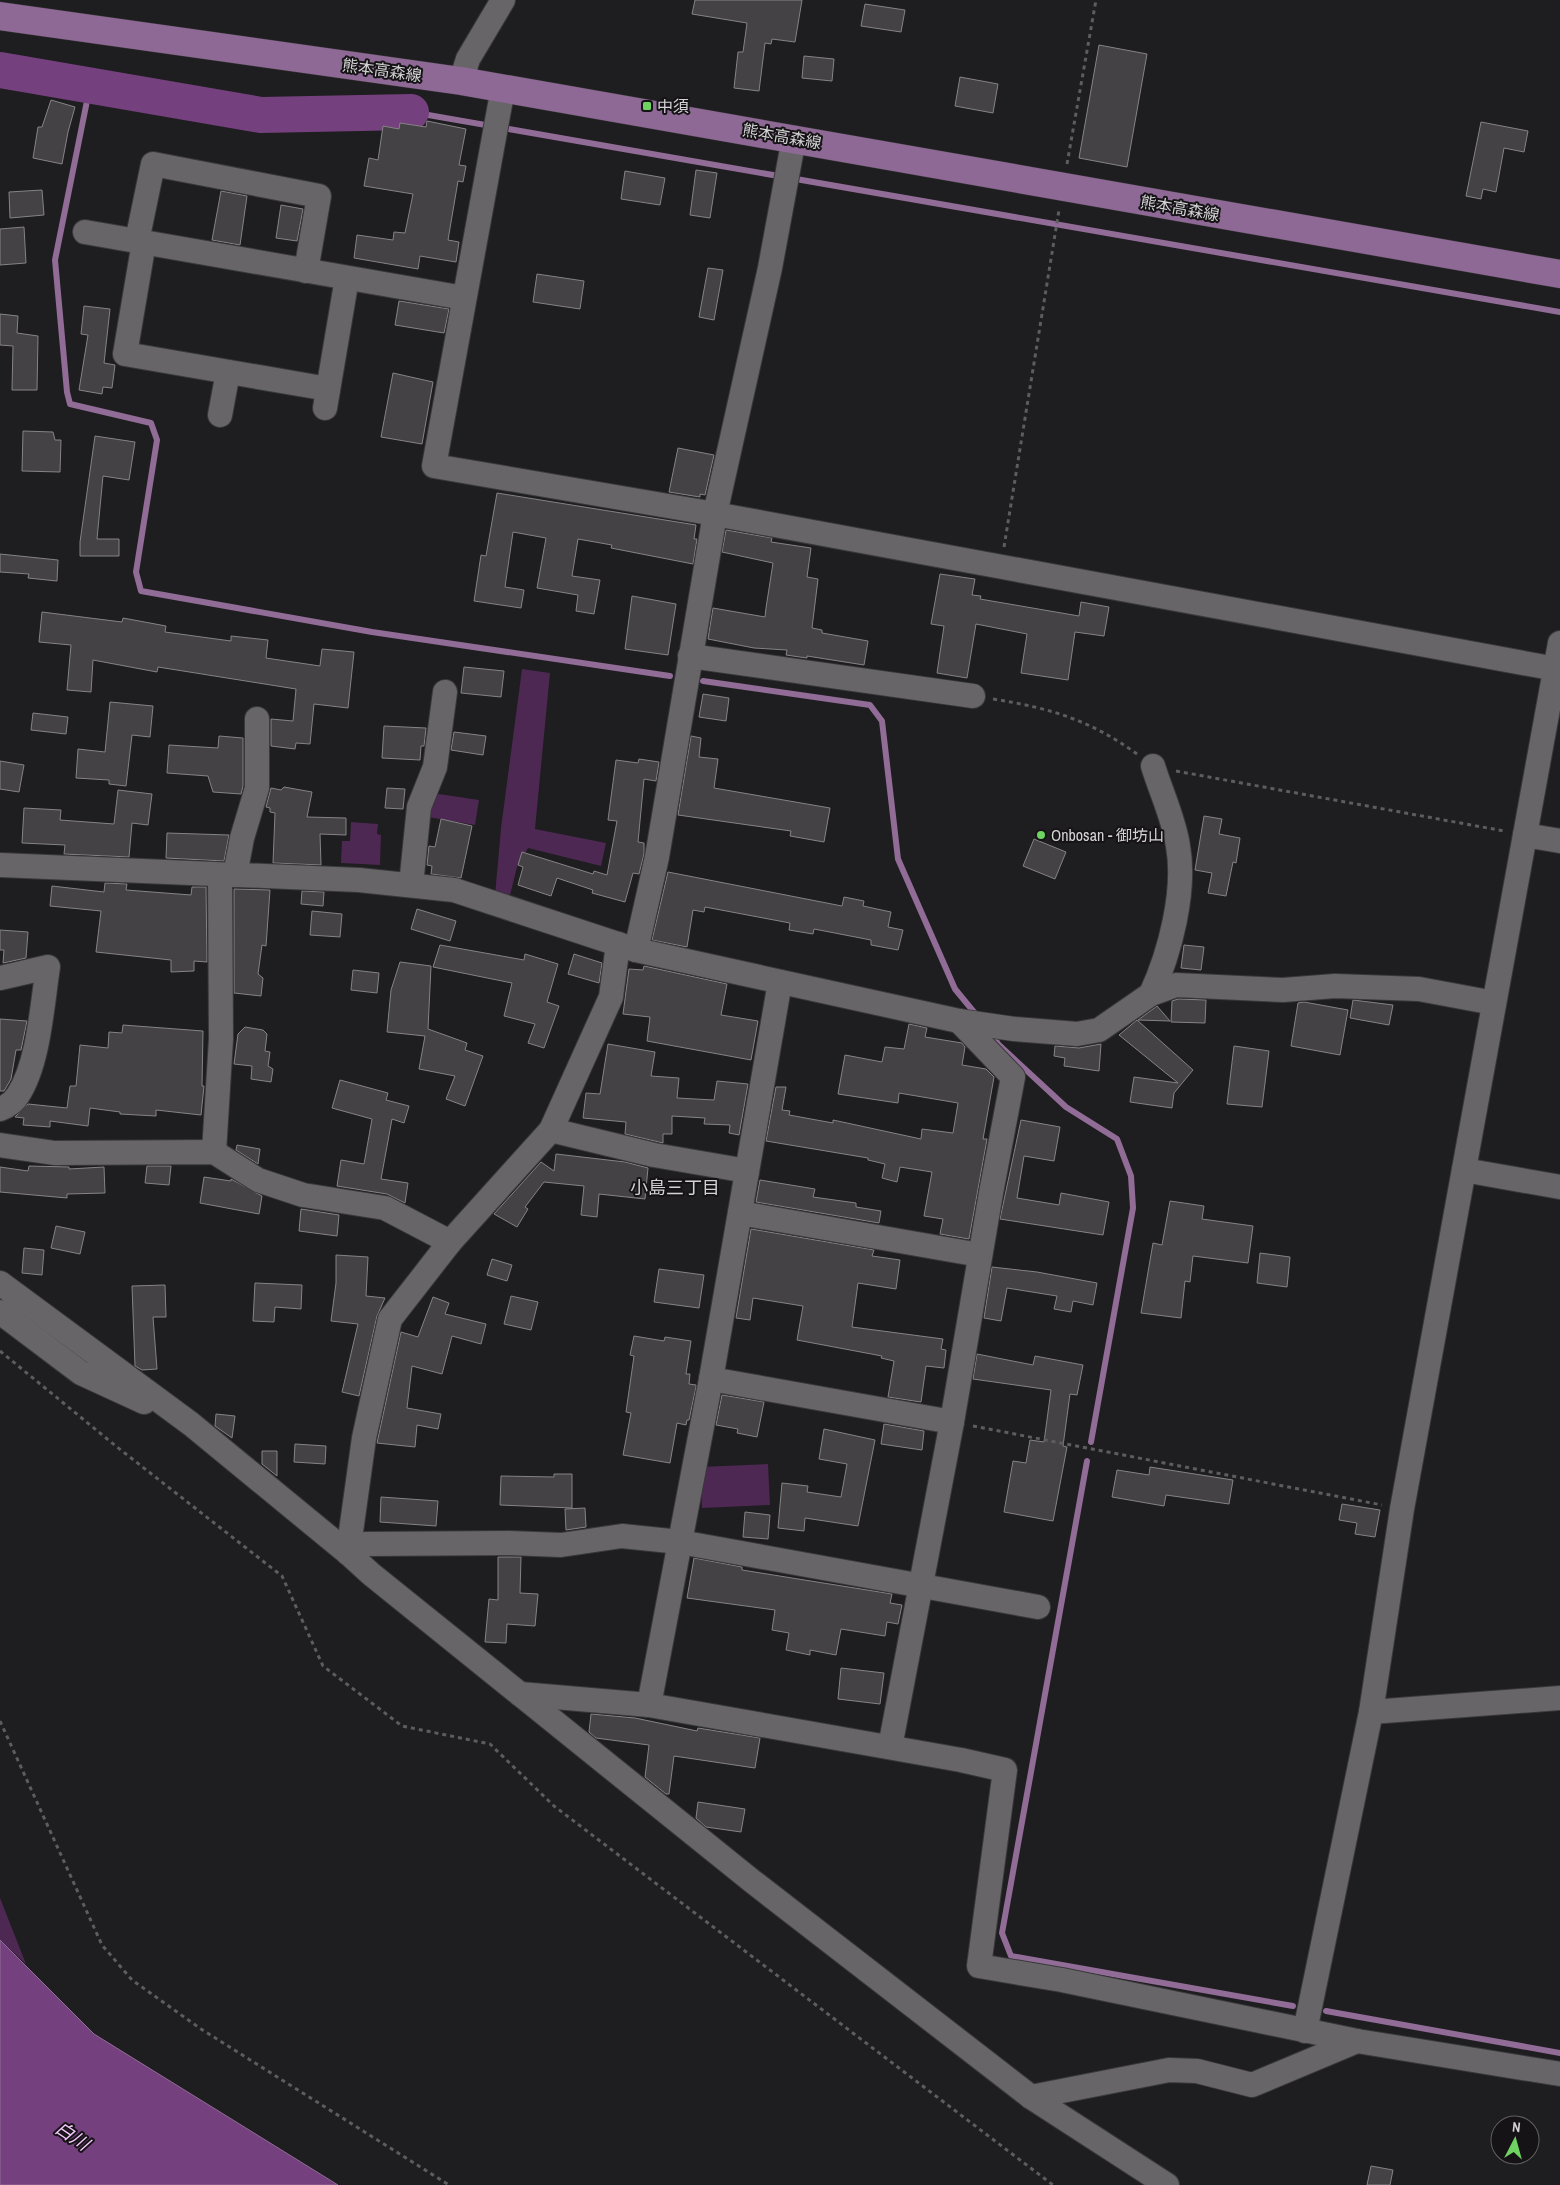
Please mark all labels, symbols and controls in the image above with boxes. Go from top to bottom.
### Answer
street label: 熊本高森線 [341,54,423,86]
place label: 中須 [657,95,689,117]
marker: 中須 [641,100,653,112]
street label: 熊本高森線 [741,118,823,154]
street label: 熊本高森線 [1139,190,1221,226]
place label: Onbosan - 御坊山 [1051,824,1164,846]
marker: Onbosan - 御坊山 [1035,829,1047,841]
district label: 小島三丁目 [630,1175,720,1200]
water label: 白川 [50,2115,96,2157]
north arrow [1490,2115,1540,2165]
text: N [1511,2118,1521,2136]

